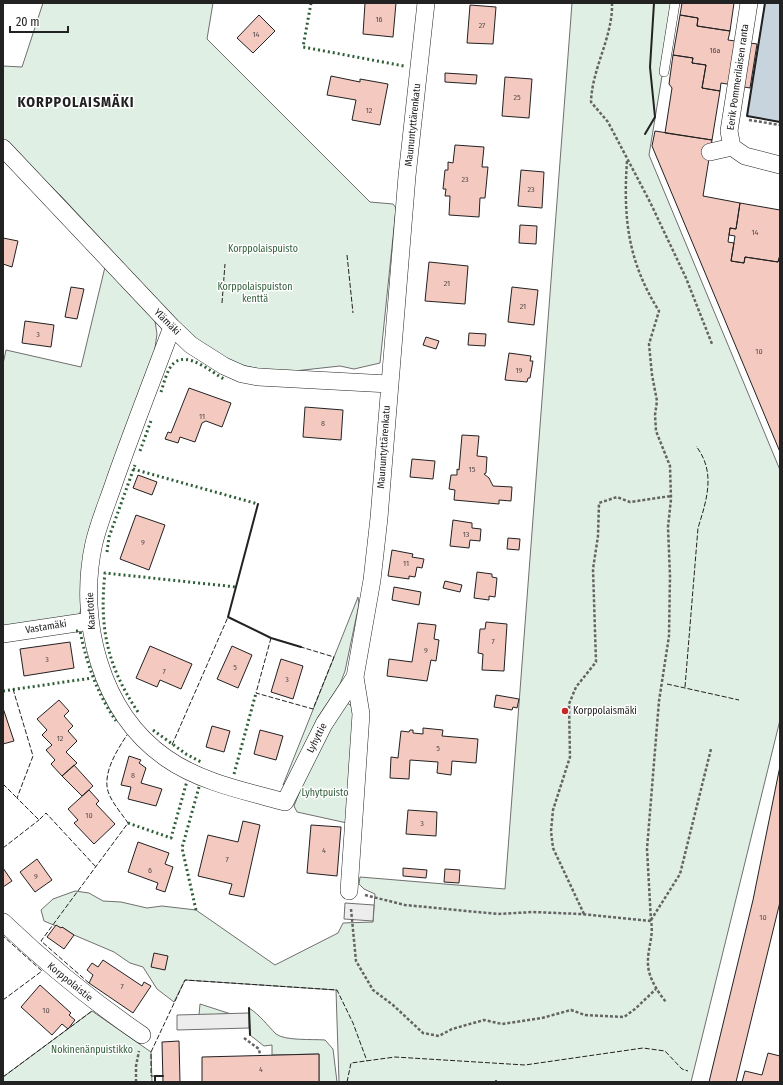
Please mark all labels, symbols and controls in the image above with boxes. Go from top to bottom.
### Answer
scale bar [10,8,68,34]
text: 20 m [16,15,40,29]
house number: 16 [375,15,383,24]
house number: 27 [479,21,486,30]
street label: Eerik Pommerilaisen ranta [725,23,751,131]
house number: 14 [253,30,260,39]
house number: 16a [709,46,721,55]
street label: Maununtyttärenkatu [403,83,423,167]
district label: KORPPOLAISMÄKI [17,93,135,111]
house number: 25 [513,93,521,102]
house number: 12 [366,106,373,115]
house number: 23 [461,175,469,184]
house number: 23 [527,185,535,194]
house number: 14 [752,228,759,237]
park label: Korppolaispuisto [228,243,298,255]
house number: 21 [444,279,450,288]
park label: Korppolaispuiston kenttä [217,281,293,305]
house number: 21 [520,302,526,311]
street label: Ylämäki [151,306,183,338]
house number: 3 [36,330,40,339]
house number: 10 [755,347,763,356]
house number: 19 [515,366,523,375]
street label: Maununtyttärenkatu [375,405,393,489]
house number: 11 [199,412,205,421]
house number: 8 [321,419,325,428]
house number: 15 [469,465,476,474]
house number: 13 [463,530,470,539]
house number: 9 [141,538,145,547]
house number: 11 [403,559,409,568]
street label: Kaartotie [84,592,98,630]
street label: Vastamäki [24,618,68,636]
house number: 7 [491,637,495,646]
house number: 9 [424,646,428,655]
house number: 3 [45,655,49,664]
house number: 5 [233,663,237,672]
house number: 7 [162,667,166,676]
house number: 3 [285,675,289,684]
place label: Korppolaismäki [573,705,637,717]
marker: Korppolaismäki [560,706,570,716]
street label: Lyhyttie [304,721,330,755]
house number: 12 [57,734,64,743]
house number: 5 [436,744,440,753]
house number: 8 [131,771,135,780]
park label: Lyhytpuisto [302,787,348,799]
house number: 10 [85,811,93,820]
house number: 3 [420,819,424,828]
house number: 4 [322,846,326,855]
house number: 7 [225,855,229,864]
house number: 6 [148,866,152,875]
house number: 9 [34,872,38,881]
house number: 10 [759,913,767,922]
street label: Korppolaistie [45,960,95,1004]
house number: 7 [120,982,124,991]
house number: 10 [42,1006,50,1015]
park label: Nokinenänpuistikko [51,1044,133,1056]
house number: 4 [259,1065,263,1074]

